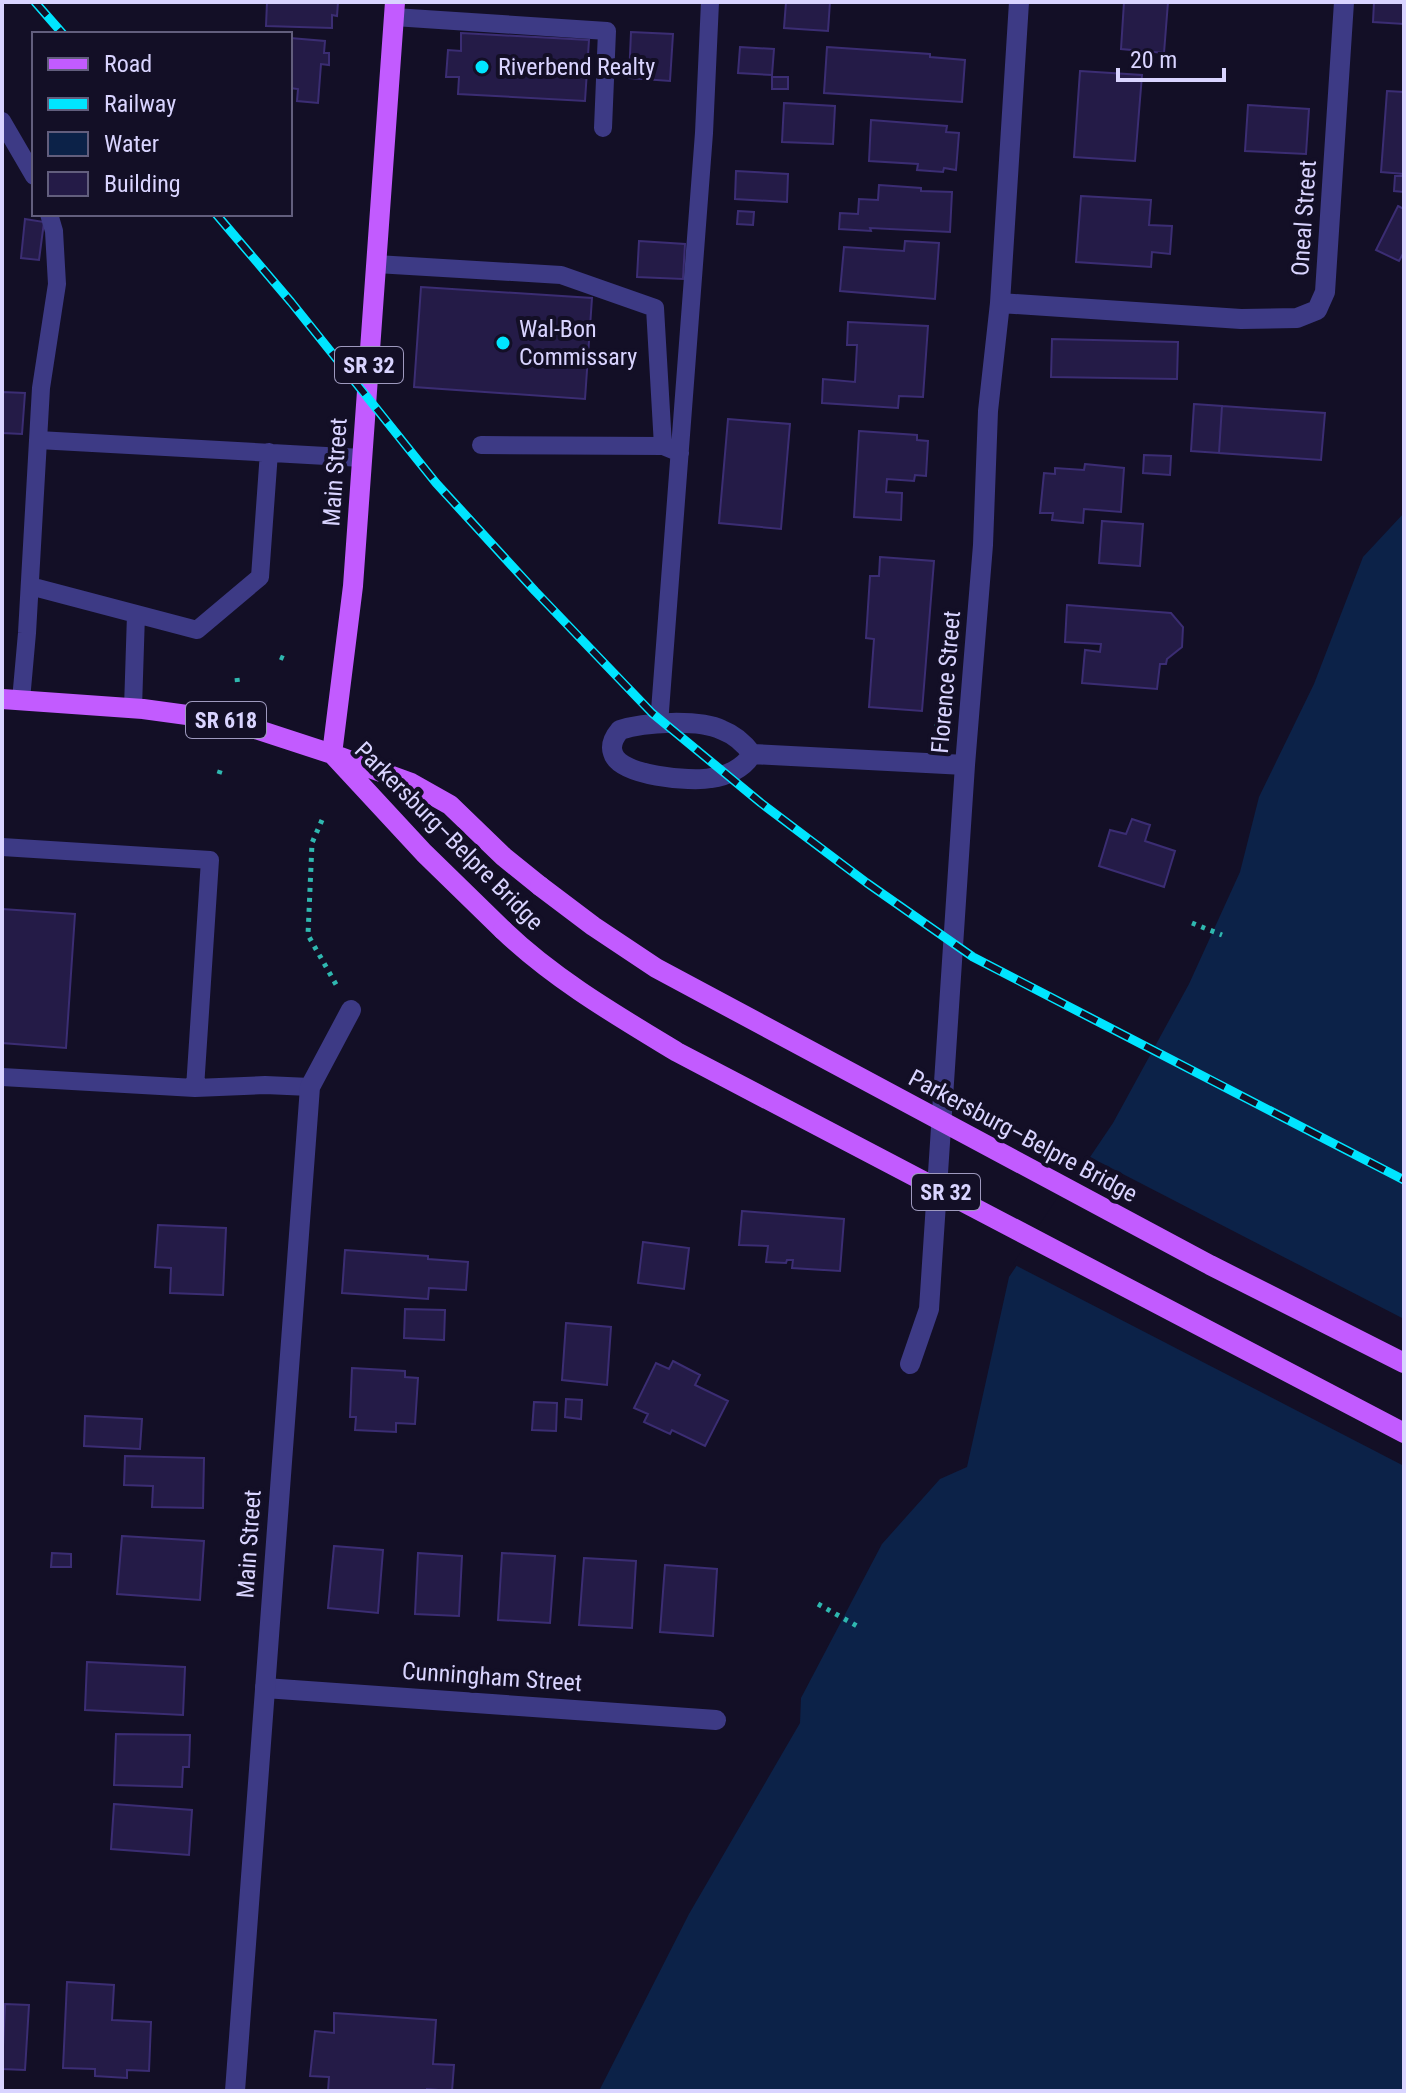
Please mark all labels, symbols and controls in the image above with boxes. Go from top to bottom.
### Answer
legend [32,32,292,216]
scale bar [1118,32,1224,82]
text: 20 m [1130,46,1177,74]
text: Road [104,50,152,78]
place label: Riverbend Realty [498,53,655,81]
marker: Riverbend Realty [473,58,491,76]
text: Railway [104,90,176,118]
text: Water [104,130,159,158]
street label: Oneal Street [1286,159,1322,277]
text: Building [104,170,181,198]
place label: Wal-Bon Commissary [519,315,637,371]
marker: Wal-Bon Commissary [494,334,512,352]
road number: SR 32 [335,347,403,383]
street label: Main Street [317,417,353,527]
street label: Florence Street [926,609,966,755]
road number: SR 618 [186,702,266,738]
street label: Parkersburg–Belpre Bridge [349,736,549,936]
street label: Parkersburg–Belpre Bridge [904,1064,1142,1208]
road number: SR 32 [912,1174,980,1210]
street label: Main Street [231,1489,267,1599]
street label: Cunningham Street [401,1657,583,1697]

